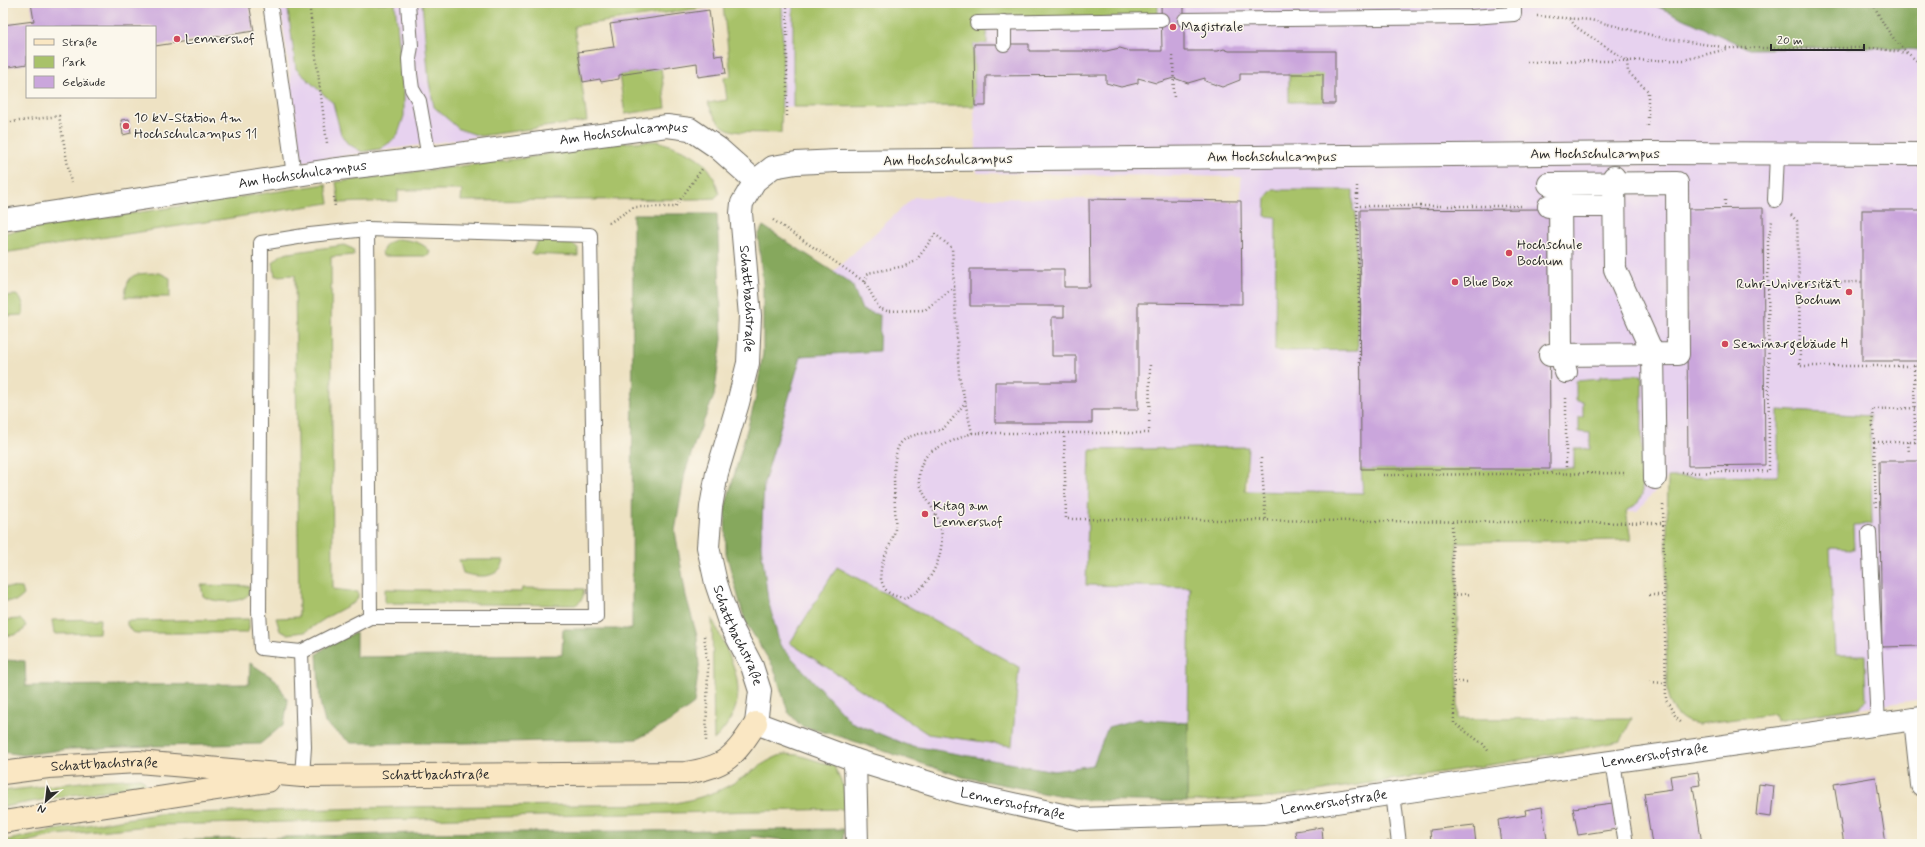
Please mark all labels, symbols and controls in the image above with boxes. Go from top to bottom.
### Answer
place label: Magistrale [1181,18,1243,38]
marker: Magistrale [1168,22,1178,32]
legend [26,26,156,98]
scale bar [1771,26,1864,52]
place label: Lennershof [185,30,255,48]
text: 20 m [1777,33,1803,49]
marker: Lennershof [172,34,182,44]
text: Straße [62,35,97,51]
text: Park [62,55,86,71]
text: Gebäude [62,75,105,91]
place label: 10 kV-Station Am Hochschulcampus 11 [134,109,257,143]
street label: Am Hochschulcampus [558,117,689,149]
marker: 10 kV-Station Am Hochschulcampus 11 [121,121,131,131]
street label: Am Hochschulcampus [1530,145,1660,163]
street label: Am Hochschulcampus [1207,148,1337,166]
street label: Am Hochschulcampus [883,150,1013,170]
street label: Am Hochschulcampus [237,157,368,193]
place label: Hochschule Bochum [1517,236,1583,270]
street label: Schattbachstraße [735,244,759,353]
marker: Hochschule Bochum [1504,248,1514,258]
place label: Blue Box [1463,273,1513,291]
place label: Ruhr-Universität Bochum [1736,275,1842,309]
marker: Blue Box [1450,277,1460,287]
marker: Ruhr-Universität Bochum [1844,287,1854,297]
place label: Seminargebäude H [1733,335,1848,355]
marker: Seminargebäude H [1720,339,1730,349]
place label: Kitag am Lennershof [933,497,1003,531]
marker: Kitag am Lennershof [920,509,930,519]
street label: Schattbachstraße [708,583,767,688]
street label: Lennershofstraße [1600,739,1709,772]
street label: Schattbachstraße [50,753,159,776]
street label: Schattbachstraße [382,766,490,784]
north arrow [26,781,66,821]
street label: Lennershofstraße [958,784,1067,825]
street label: Lennershofstraße [1280,785,1389,819]
text: N [35,801,48,817]

